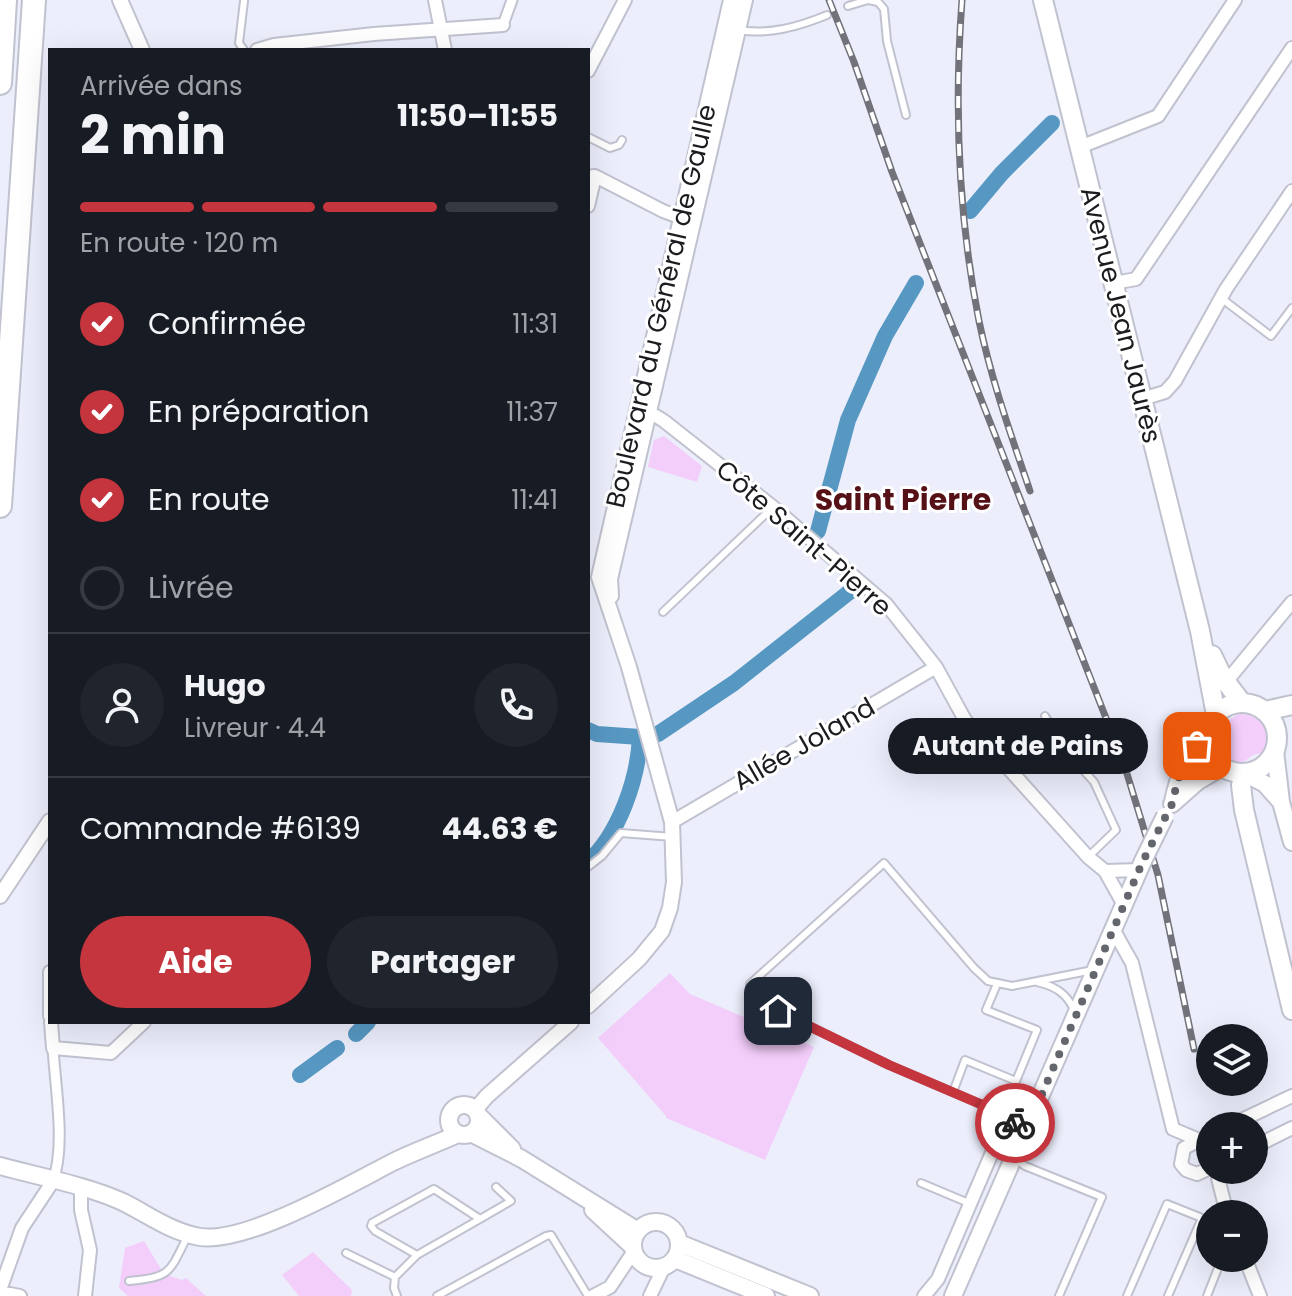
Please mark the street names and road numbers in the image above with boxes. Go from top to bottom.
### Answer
street label: Boulevard du Général de Gaulle [597,101,725,511]
street label: Avenue Jean Jaurès [1072,183,1170,447]
street label: Côte Saint-Pierre [708,452,900,624]
street label: Allée Joland [727,689,881,799]

